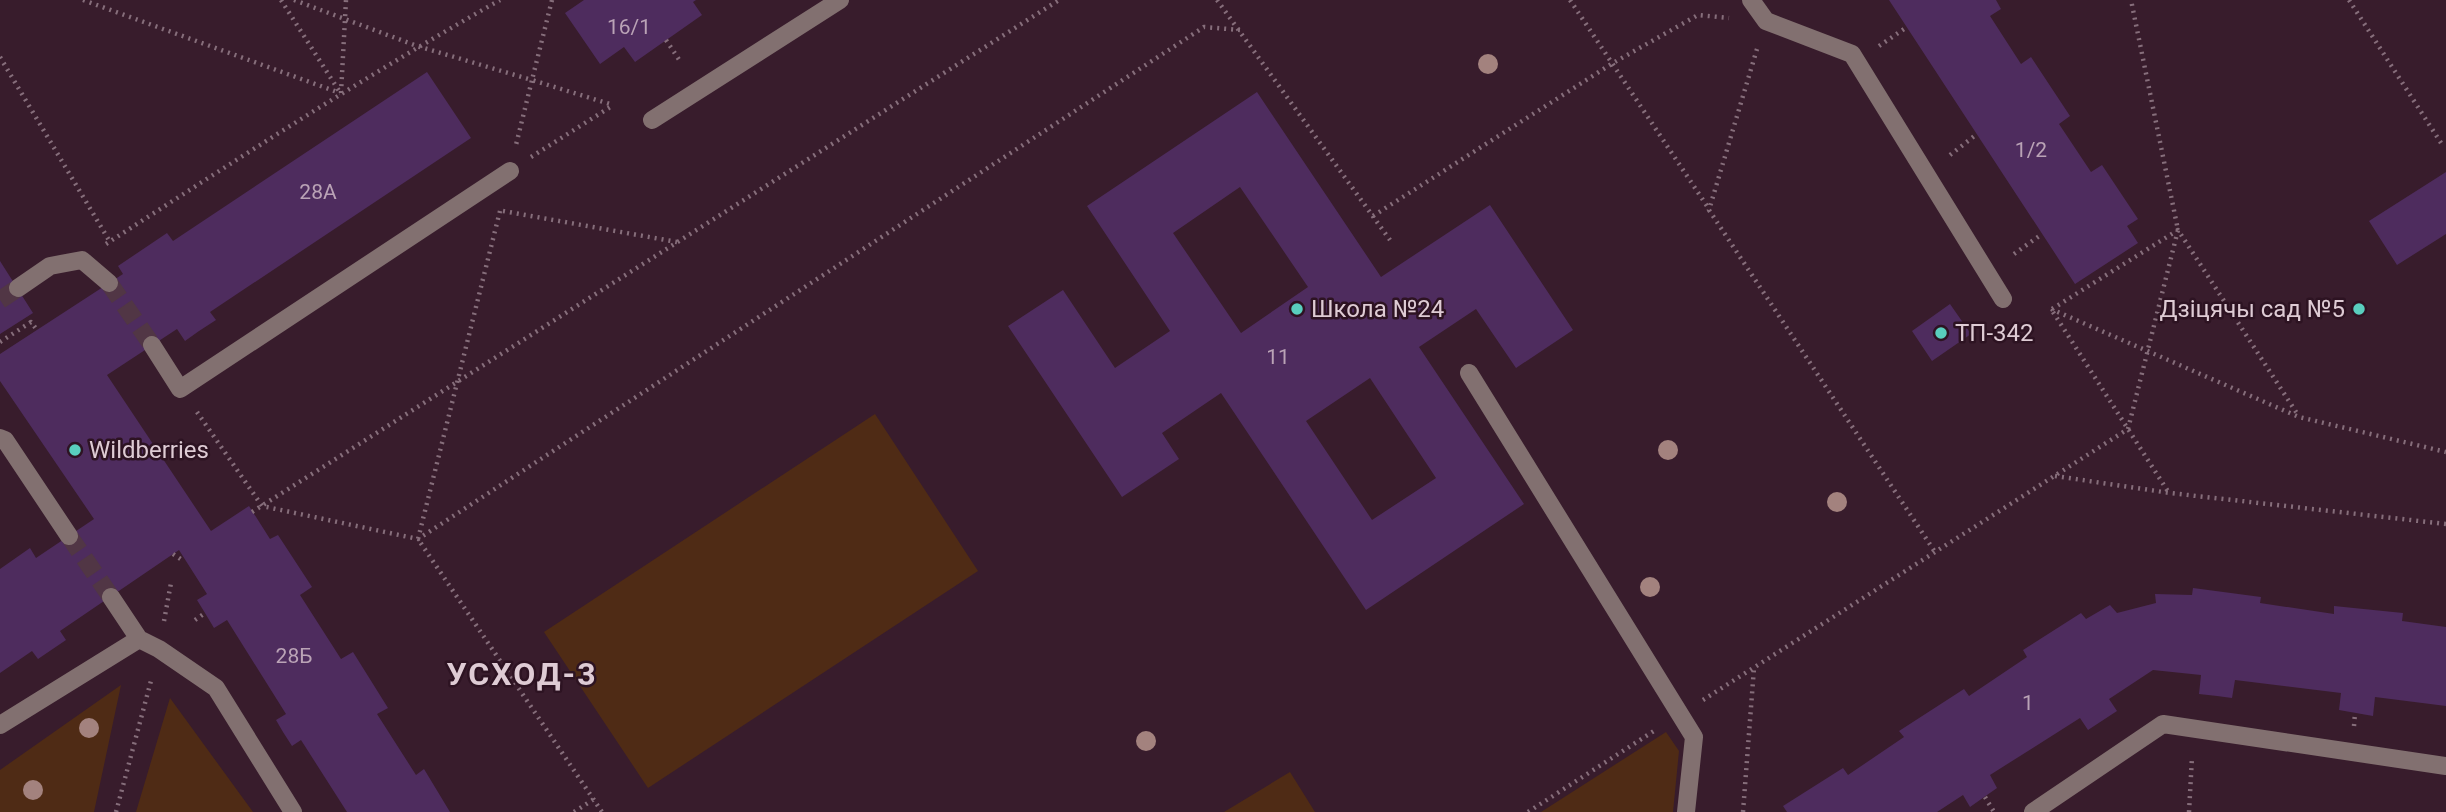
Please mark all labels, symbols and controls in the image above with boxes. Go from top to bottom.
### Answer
house number: 16/1 [607,15,651,39]
house number: 1/2 [2015,138,2047,162]
house number: 28А [299,180,337,204]
place label: Школа №24 [1311,295,1444,323]
place label: Дзіцячы сад №5 [2160,295,2345,323]
marker: Школа №24 [1289,301,1305,317]
marker: Дзіцячы сад №5 [2351,301,2367,317]
place label: ТП-342 [1955,319,2034,347]
marker: ТП-342 [1933,325,1949,341]
house number: 11 [1266,345,1290,369]
place label: Wildberries [89,436,209,464]
marker: Wildberries [67,442,83,458]
house number: 28Б [276,644,312,668]
district label: УСХОД-3 [446,655,598,693]
house number: 1 [2022,691,2034,715]

